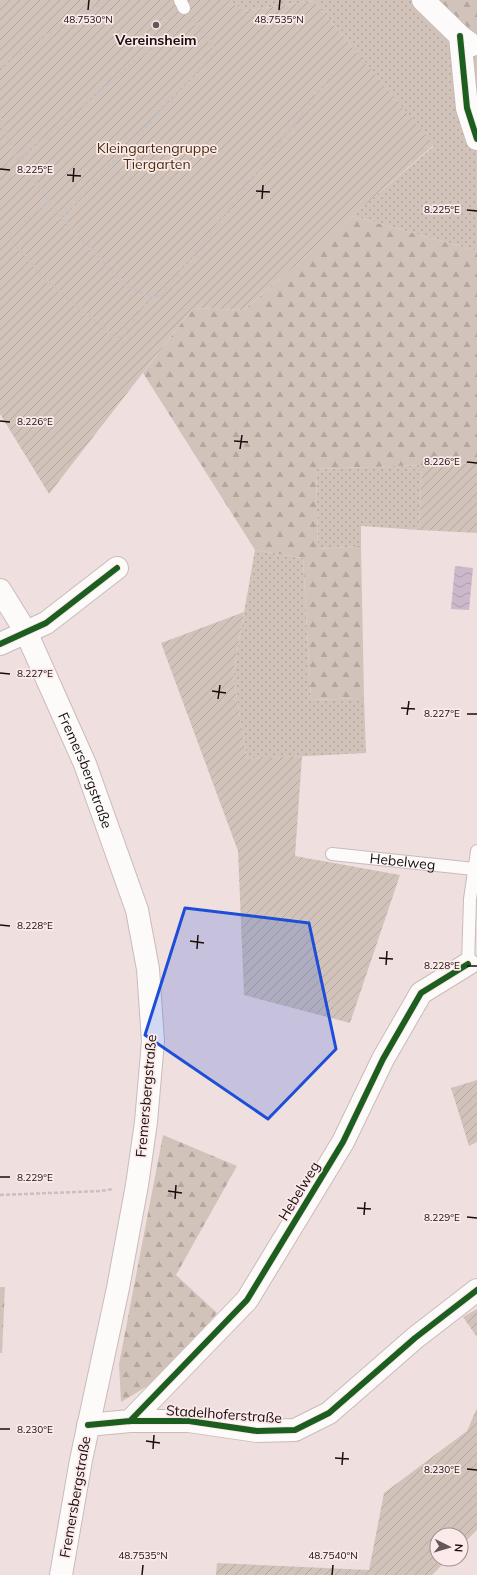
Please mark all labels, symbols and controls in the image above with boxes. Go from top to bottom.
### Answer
text: 48.7530°N [63,13,113,26]
text: 48.7535°N [254,13,304,26]
marker: Vereinsheim [151,20,161,30]
place label: Vereinsheim [114,31,197,49]
park label: Kleingartengruppe Tiergarten [97,139,217,173]
text: 8.225°E [17,163,53,176]
text: 8.225°E [424,203,460,216]
text: 8.226°E [17,415,53,428]
text: 8.226°E [424,455,460,468]
text: 8.227°E [17,667,53,680]
text: 8.227°E [424,707,460,720]
street label: Fremersbergstraße [54,709,116,831]
street label: Hebelweg [369,849,436,874]
text: 8.228°E [17,919,53,932]
text: 8.228°E [424,959,460,972]
street label: Fremersbergstraße [132,1034,160,1158]
street label: Hebelweg [274,1158,324,1224]
text: 8.229°E [17,1171,53,1184]
text: 8.229°E [424,1211,460,1224]
street label: Stadelhoferstraße [165,1401,283,1427]
text: 8.230°E [17,1423,53,1436]
street label: Fremersbergstraße [55,1435,95,1559]
text: 8.230°E [424,1463,460,1476]
north arrow [429,1527,469,1567]
text: N [452,1543,466,1553]
text: 48.7535°N [118,1549,168,1562]
text: 48.7540°N [308,1549,358,1562]

